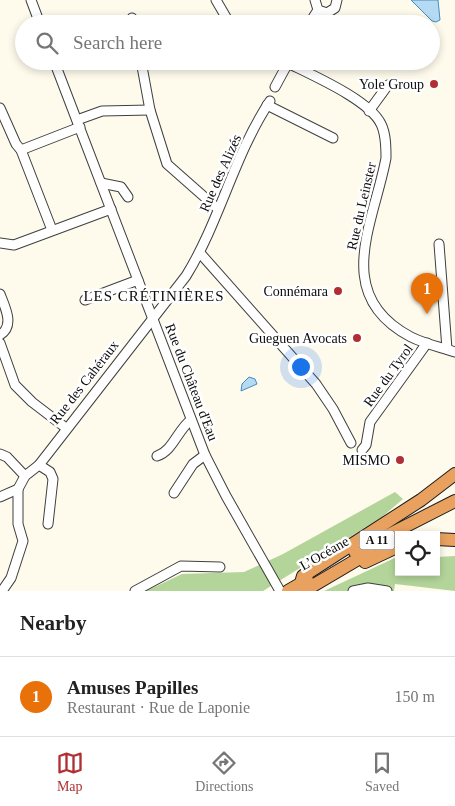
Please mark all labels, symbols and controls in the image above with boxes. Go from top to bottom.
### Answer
search box [15,15,440,70]
icon: search [33,29,61,57]
text: Search here [73,32,162,53]
place label: Yole Group [359,77,424,92]
marker: Yole Group [428,78,440,90]
street label: Rue des Alizés [197,132,244,214]
street label: Rue du Leinster [344,161,379,251]
pin: 1 [411,273,443,314]
place label: Connémara [263,284,329,299]
marker: Connémara [332,285,344,297]
district label: LES CRÉTINIÈRES [83,288,225,304]
street label: Rue du Château d'Eau [162,322,221,443]
place label: Gueguen Avocats [249,331,347,346]
marker: Gueguen Avocats [351,332,363,344]
street label: Rue des Cahéraux [47,338,122,427]
street label: Rue du Tyrol [361,341,416,409]
your location [288,354,314,380]
place label: MISMO [343,453,390,468]
marker: MISMO [394,454,406,466]
road number: A 11 [360,530,394,550]
map controls [395,531,440,576]
button: locate [395,531,440,576]
street label: L’Océane [297,533,351,573]
text: Nearby [20,611,87,635]
text: Amuses Papilles [67,677,198,698]
text: 1 [32,688,40,705]
text: 150 m [395,688,435,705]
text: Restaurant · Rue de Laponie [67,699,250,716]
tab: Map [56,749,84,795]
tab: Directions [195,749,254,795]
tab: Saved [365,749,399,795]

